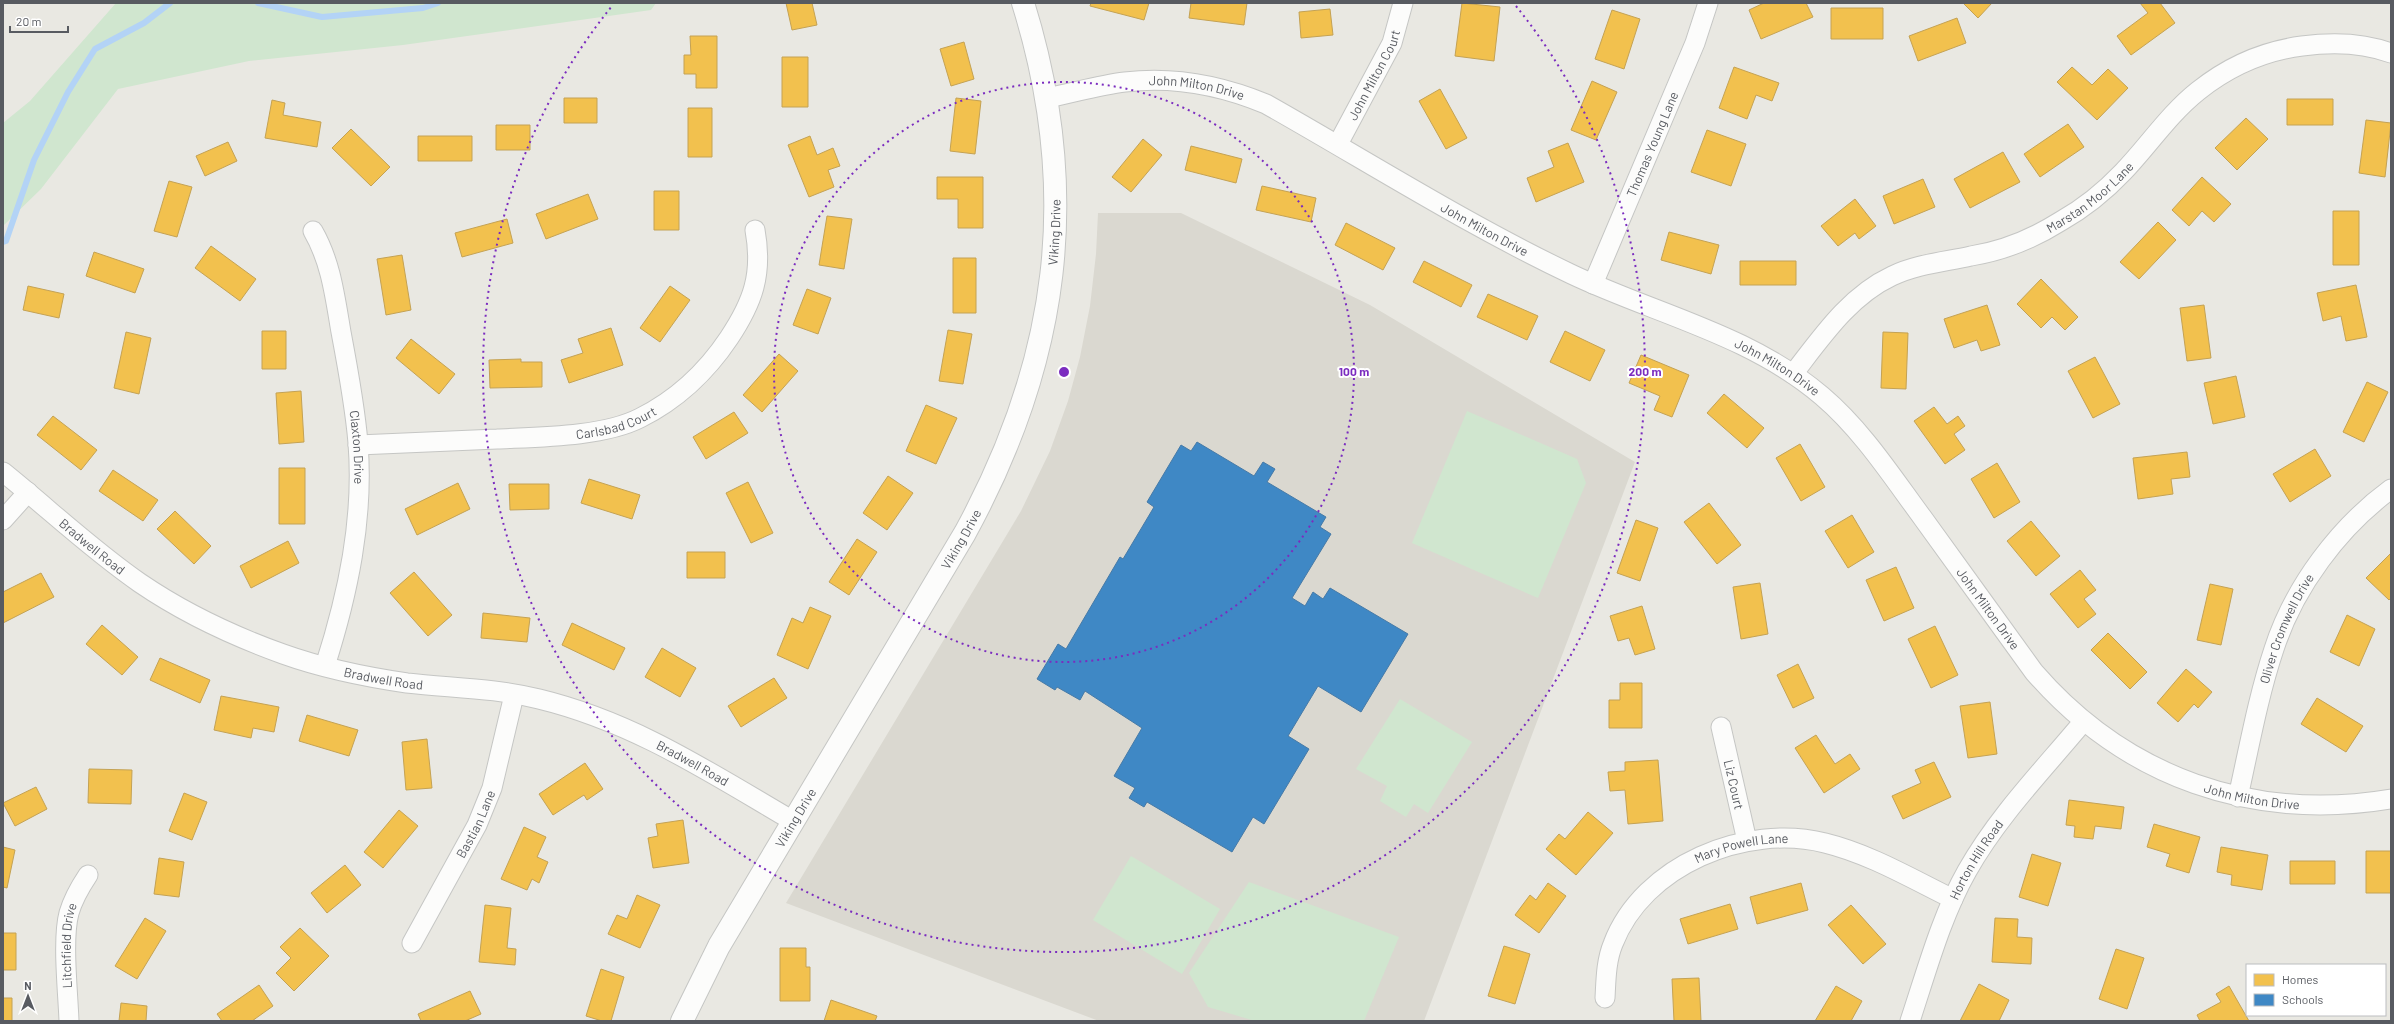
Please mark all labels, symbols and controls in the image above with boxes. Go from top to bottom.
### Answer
scale bar [10,8,68,34]
text: 20 m [16,14,42,28]
street label: John Milton Court [1344,28,1403,123]
street label: John Milton Drive [1149,72,1247,103]
street label: Thomas Young Lane [1623,89,1682,199]
street label: Marstan Moor Lane [2043,158,2137,236]
street label: Viking Drive [1044,199,1063,266]
street label: John Milton Drive [1438,199,1531,260]
street label: John Milton Drive [1732,335,1823,399]
text: 100 m [1339,364,1369,378]
text: 200 m [1629,364,1661,378]
centre of rings [1057,365,1071,379]
street label: Carlsbad Court [575,403,659,442]
street label: Claxton Drive [347,409,367,484]
street label: Viking Drive [937,506,984,572]
street label: Bradwell Road [56,515,128,578]
street label: John Milton Drive [1953,565,2023,653]
street label: Oliver Cromwell Drive [2256,570,2317,685]
street label: Bradwell Road [342,664,424,693]
street label: Bradwell Road [654,737,732,789]
street label: Liz Court [1721,758,1748,811]
street label: John Milton Drive [2202,779,2300,812]
street label: Viking Drive [772,785,819,850]
street label: Bastian Lane [452,788,498,861]
street label: Horton Hill Road [1946,816,2006,902]
street label: Mary Powell Lane [1692,830,1789,866]
street label: Litchfield Drive [58,900,80,989]
legend [2246,964,2386,1016]
text: Homes [2282,972,2319,986]
north arrow [8,976,48,1016]
text: N [24,979,32,992]
text: Schools [2282,992,2323,1006]

